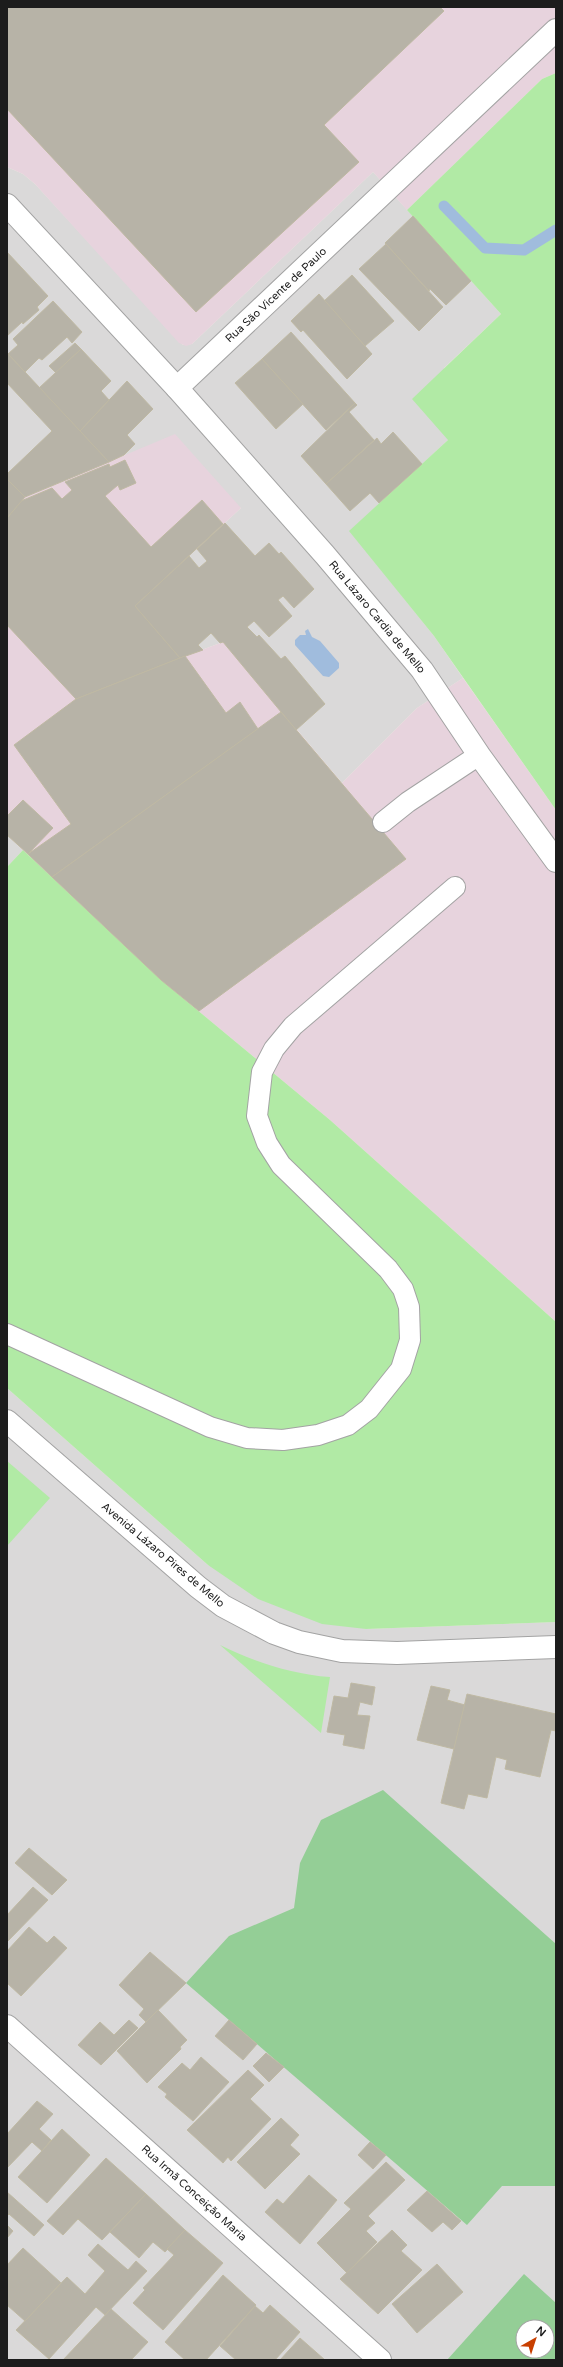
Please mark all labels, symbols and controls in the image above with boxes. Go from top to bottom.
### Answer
street label: Rua São Vicente de Paulo [223,244,330,345]
street label: Rua Lázaro Cardia de Mello [326,558,428,676]
street label: Avenida Lázaro Pires de Mello [99,1500,227,1610]
street label: Rua Irmã Conceição Maria [139,2142,249,2244]
north arrow [515,2319,555,2359]
text: N [533,2324,549,2339]

